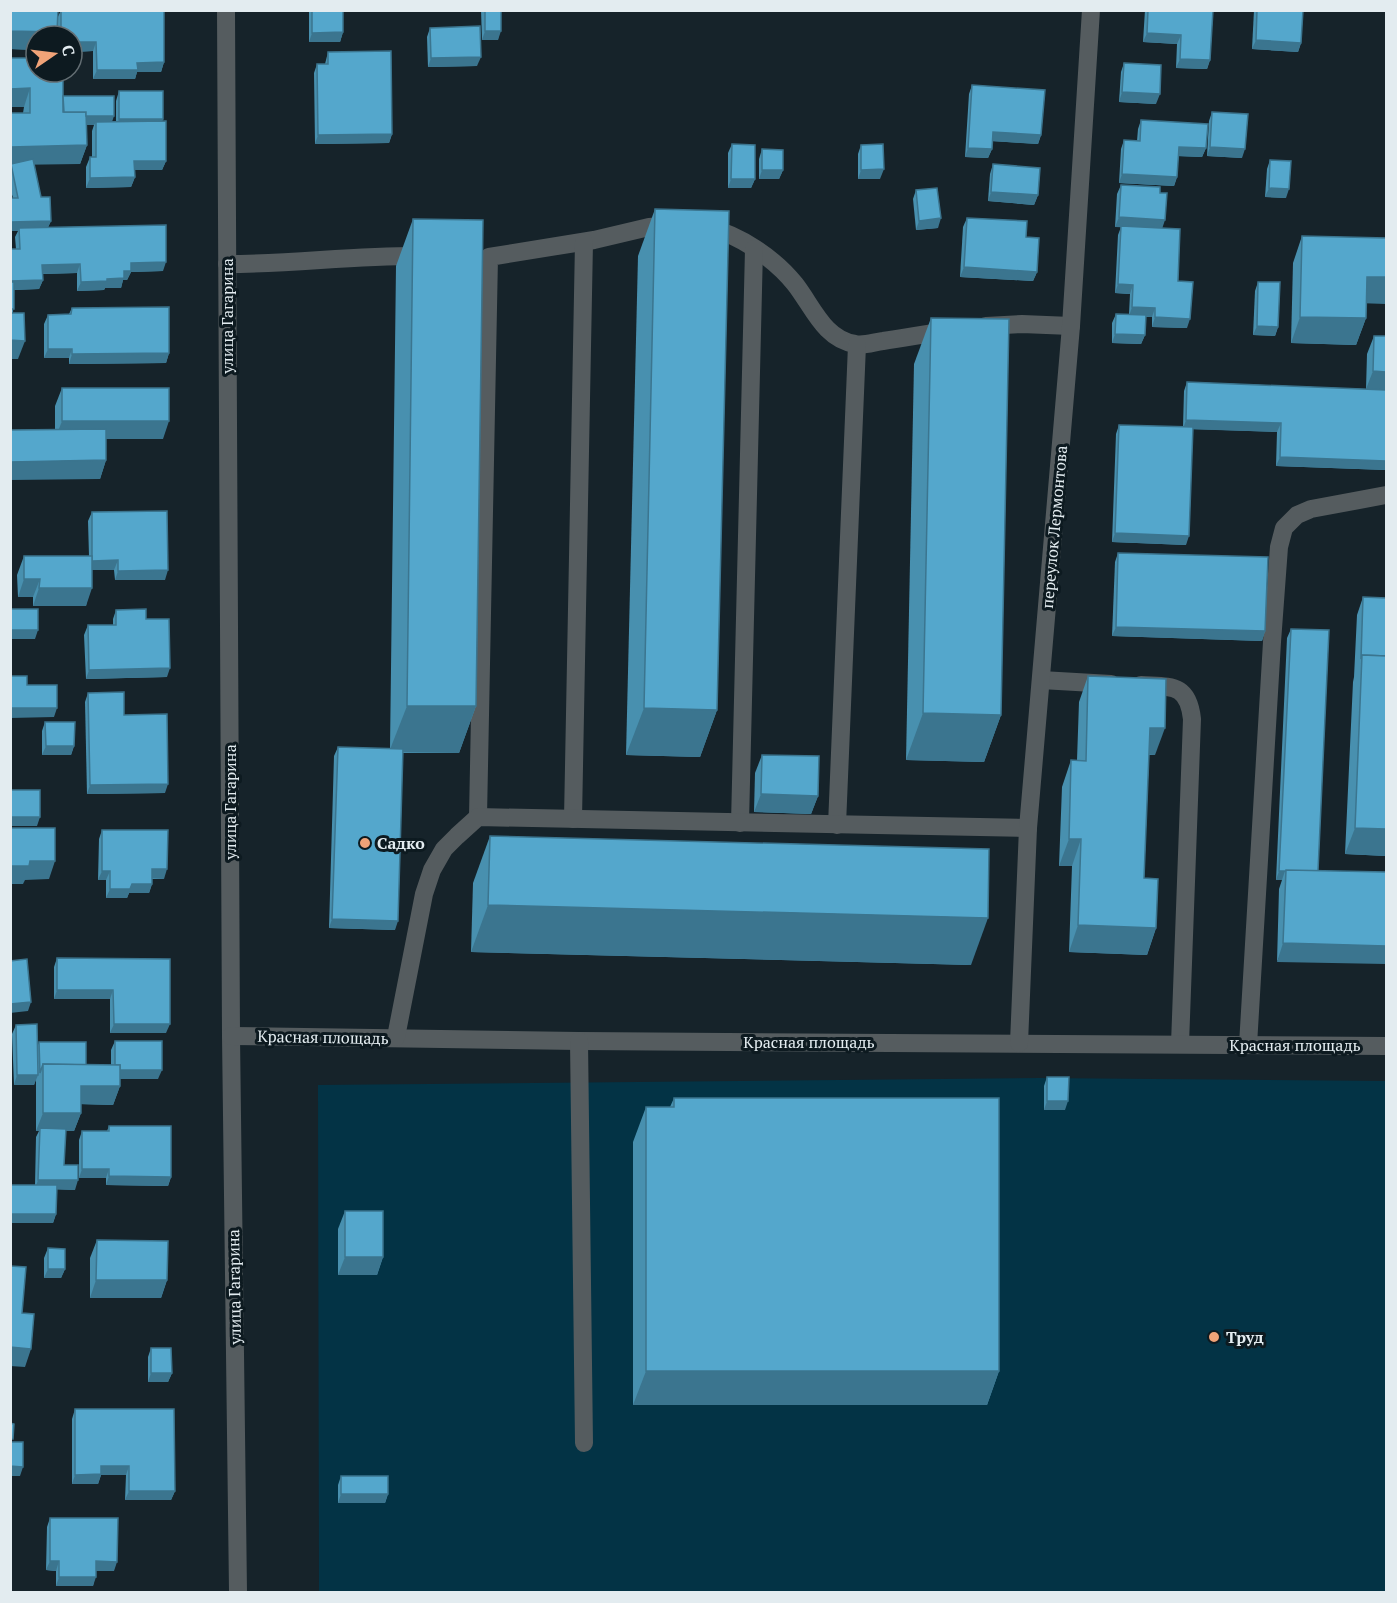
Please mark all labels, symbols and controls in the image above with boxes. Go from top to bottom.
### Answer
north arrow [24,24,84,84]
text: С [57,43,80,58]
street label: улица Гагарина [216,258,238,375]
street label: переулок Лермонтова [1036,445,1072,609]
street label: улица Гагарина [219,744,241,861]
place label: Садко [377,832,425,854]
marker: Садко [358,836,372,850]
street label: Красная площадь [257,1025,389,1049]
street label: Красная площадь [743,1031,875,1053]
street label: Красная площадь [1229,1034,1361,1056]
street label: улица Гагарина [222,1229,246,1346]
place label: Труд [1226,1326,1264,1348]
marker: Труд [1207,1330,1221,1344]

